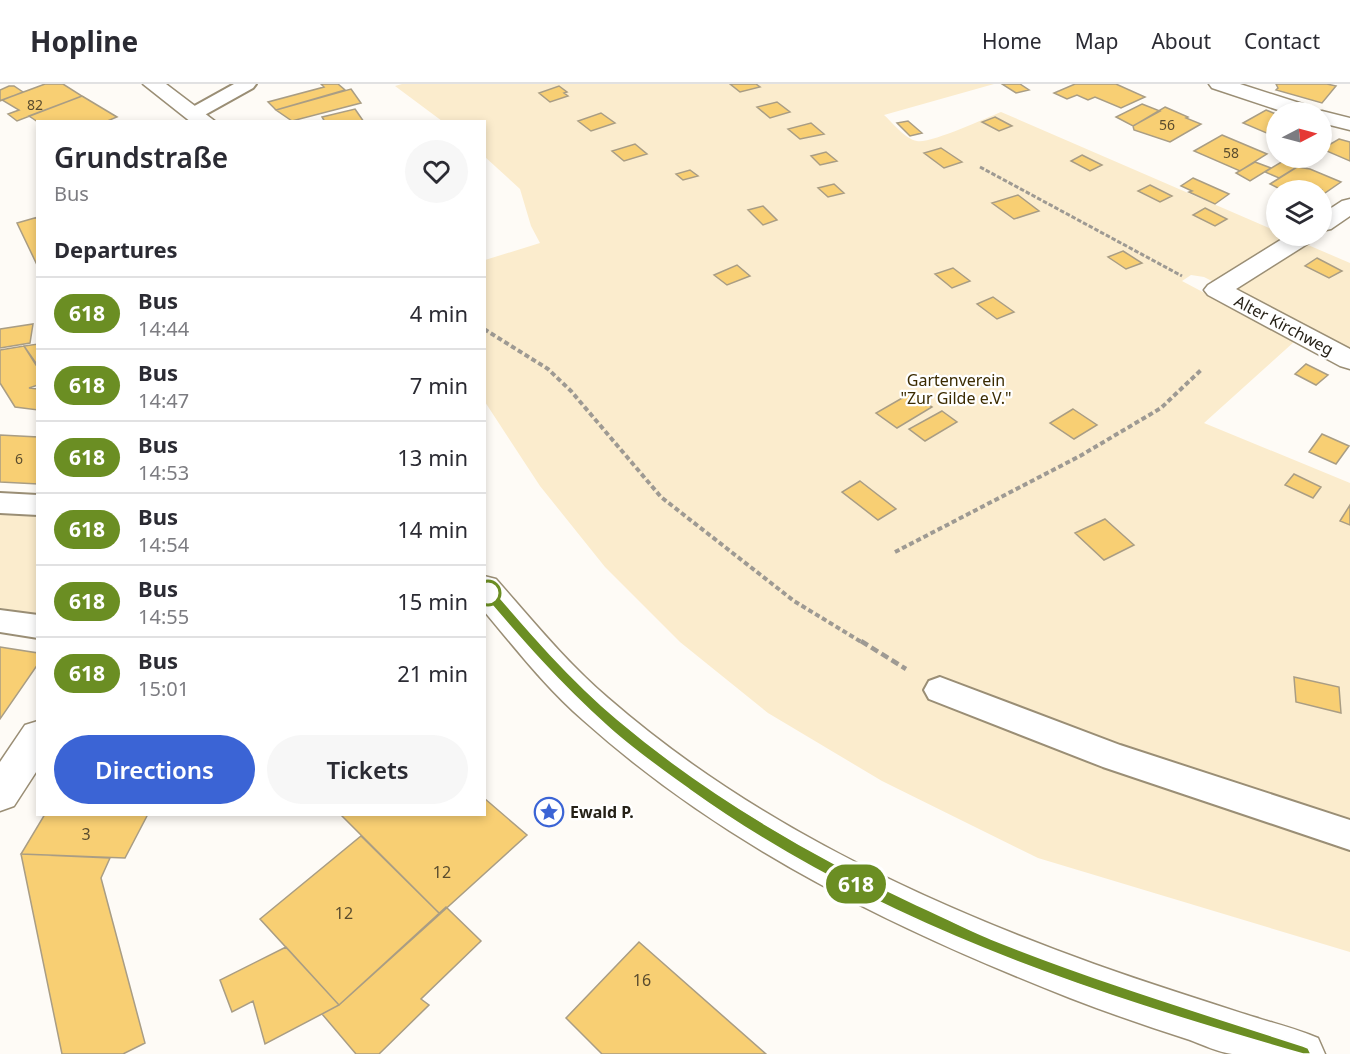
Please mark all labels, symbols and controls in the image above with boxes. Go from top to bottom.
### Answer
text: Hopline [30,22,138,60]
text: Home [982,27,1042,55]
text: Map [1075,27,1118,55]
text: About [1151,27,1211,55]
text: Contact [1244,27,1320,55]
house number: 82 [27,95,43,114]
north arrow [1266,102,1332,168]
map controls [1266,102,1332,246]
house number: 56 [1159,115,1175,134]
text: Grundstraße [54,138,228,176]
button: heart [405,140,468,203]
house number: 58 [1223,143,1239,162]
text: Bus [54,180,89,207]
button: layers [1266,180,1332,246]
text: Departures [54,234,178,264]
text: Bus [138,285,178,315]
street label: Alter Kirchweg [1231,290,1337,360]
text: 4 min [410,298,468,328]
text: 618 [69,299,105,327]
text: 14:44 [138,315,189,342]
text: Bus [138,357,178,387]
park label: Gartenverein "Zur Gilde e.V." [900,369,1012,409]
text: 7 min [410,370,468,400]
text: 618 [69,371,105,399]
text: 14:47 [138,387,189,414]
text: Bus [138,429,178,459]
text: 13 min [397,442,468,472]
text: 618 [69,443,105,471]
house number: 6 [15,449,23,468]
text: 14:53 [138,459,189,486]
text: Bus [138,501,178,531]
text: 14 min [397,514,468,544]
text: 618 [69,515,105,543]
text: 14:54 [138,531,189,558]
text: Bus [138,573,178,603]
unlabelled marker [475,580,501,606]
text: 15 min [397,586,468,616]
text: 618 [69,587,105,615]
text: 14:55 [138,603,189,630]
text: Bus [138,645,178,675]
text: 21 min [397,658,468,688]
text: 618 [69,659,105,687]
text: 15:01 [138,675,189,702]
button: Directions [54,735,255,804]
button: Tickets [267,735,468,804]
place icon: Ewald P. [533,796,565,828]
place label: Ewald P. [570,801,634,823]
house number: 3 [81,823,91,845]
house number: 12 [433,861,451,883]
line badge: 618 [822,864,890,904]
text: 618 [838,870,874,898]
house number: 12 [335,902,353,924]
house number: 16 [633,969,651,991]

